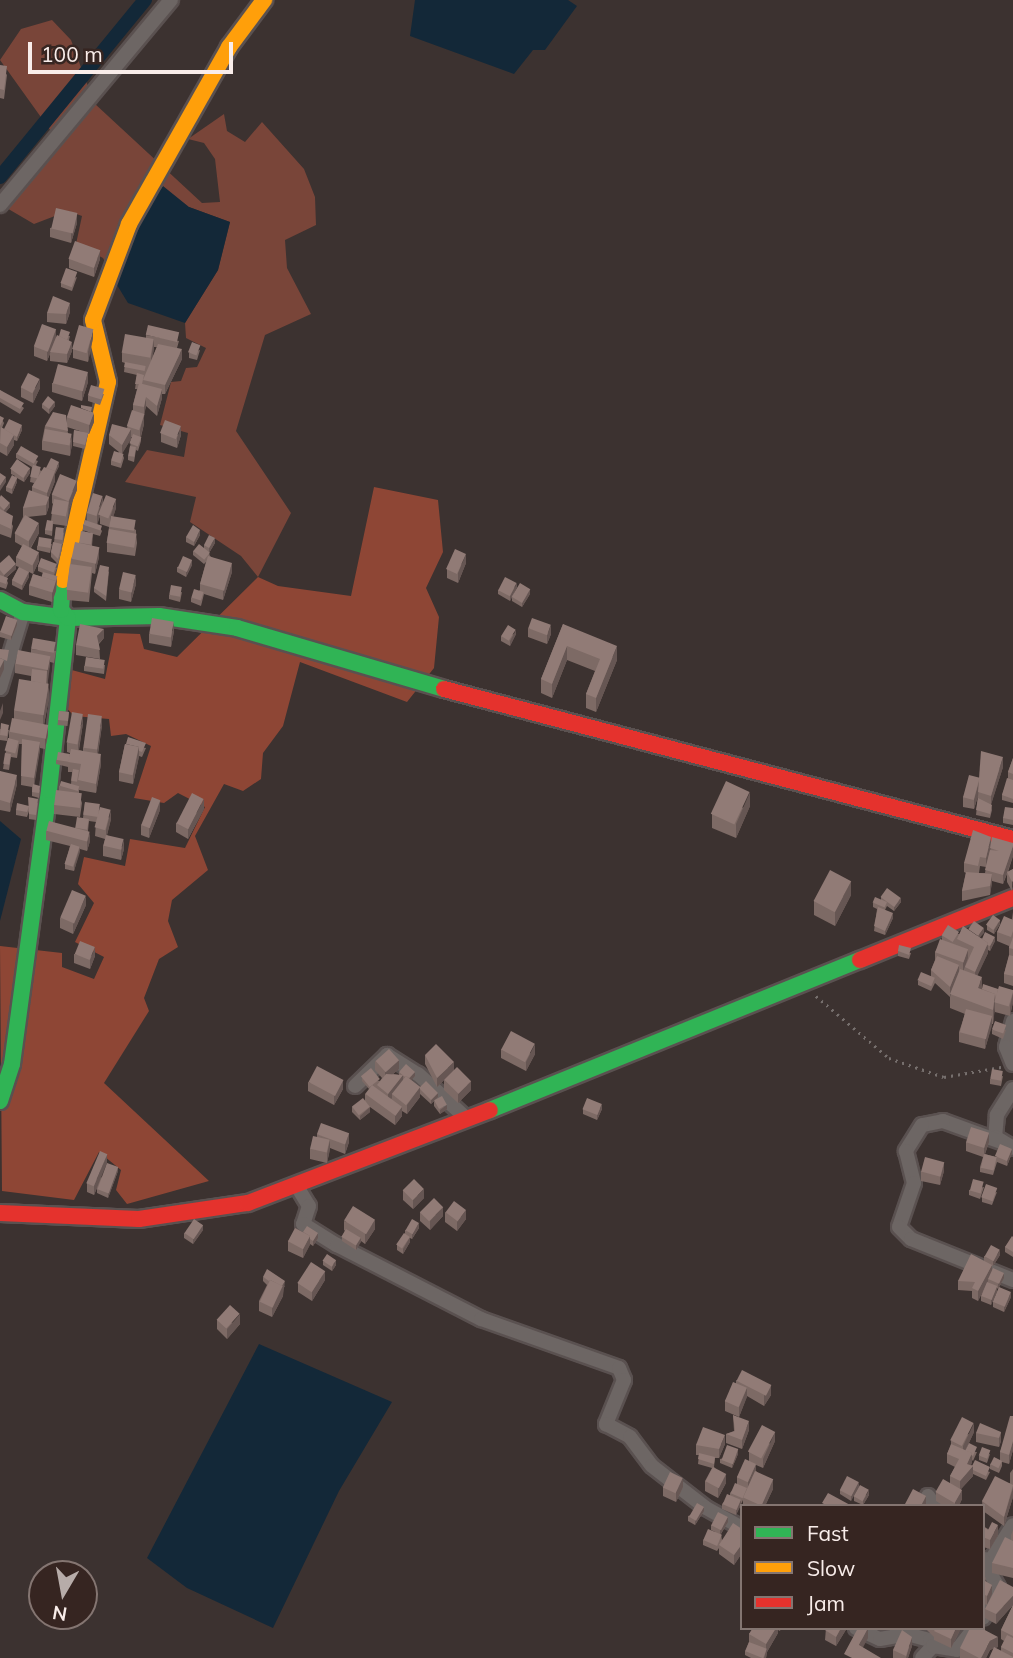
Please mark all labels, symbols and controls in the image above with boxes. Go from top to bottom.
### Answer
scale bar [32,28,236,72]
text: 100 m [41,41,103,67]
legend [740,1504,985,1630]
text: Fast [807,1520,849,1546]
text: Slow [807,1555,855,1581]
north arrow [28,1560,98,1630]
text: Jam [807,1590,845,1616]
text: N [51,1601,69,1627]

